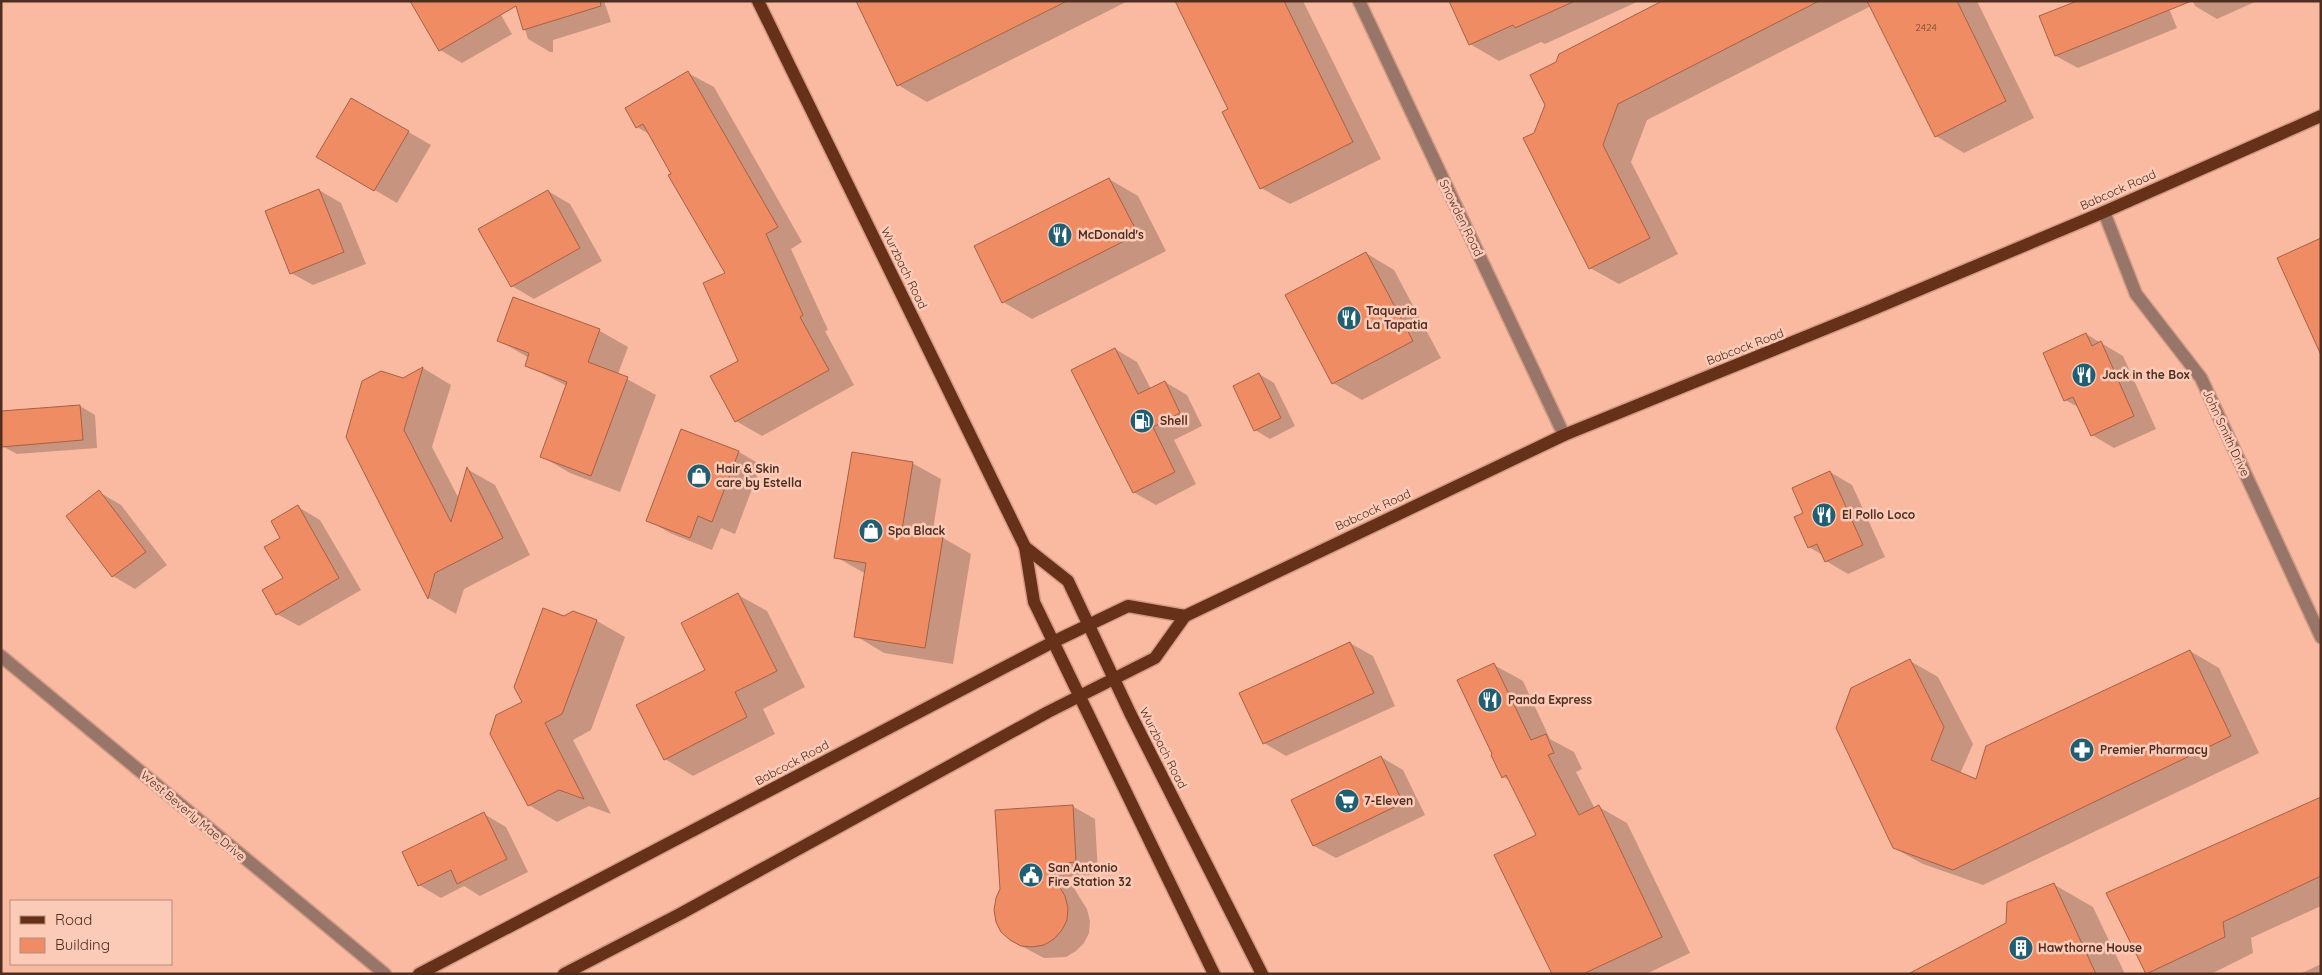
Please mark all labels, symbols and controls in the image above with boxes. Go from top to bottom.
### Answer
house number: 2424 [1915,21,1937,34]
street label: Babcock Road [2078,166,2158,213]
street label: Snowden Road [1436,177,1487,259]
restaurant icon: McDonald's [1047,222,1073,248]
street label: Wurzbach Road [878,224,931,311]
place label: McDonald's [1078,227,1144,242]
place label: Taqueria La Tapatia [1366,303,1428,332]
restaurant icon: Taqueria La Tapatia [1336,305,1362,331]
street label: Babcock Road [1704,325,1786,368]
restaurant icon: Jack in the Box [2071,362,2097,388]
place label: Jack in the Box [2102,367,2190,382]
street label: John Smith Drive [2200,387,2253,479]
fuel station icon: Shell [1129,408,1155,434]
place label: Shell [1160,413,1188,428]
place label: Hair & Skin care by Estella [716,461,802,490]
shop icon: Hair & Skin care by Estella [686,463,712,489]
street label: Babcock Road [1333,486,1413,534]
restaurant icon: El Pollo Loco [1811,502,1837,528]
place label: El Pollo Loco [1842,507,1916,522]
shop icon: Spa Black [858,518,884,544]
place label: Spa Black [888,523,945,538]
restaurant icon: Panda Express [1477,687,1503,713]
place label: Panda Express [1508,692,1592,707]
street label: Wurzbach Road [1136,705,1190,791]
street label: Babcock Road [752,737,831,788]
pharmacy icon: Premier Pharmacy [2069,737,2095,763]
place label: Premier Pharmacy [2100,742,2208,757]
street label: West Beverly Mae Drive [138,767,249,864]
supermarket icon: 7-Eleven [1334,788,1360,814]
place label: 7-Eleven [1364,793,1413,808]
place label: San Antonio Fire Station 32 [1048,860,1132,889]
public building icon: San Antonio Fire Station 32 [1018,862,1044,888]
legend [10,900,172,965]
text: Road [55,910,92,929]
text: Building [55,935,110,954]
building icon: Hawthorne House [2008,935,2034,961]
place label: Hawthorne House [2038,940,2142,955]

